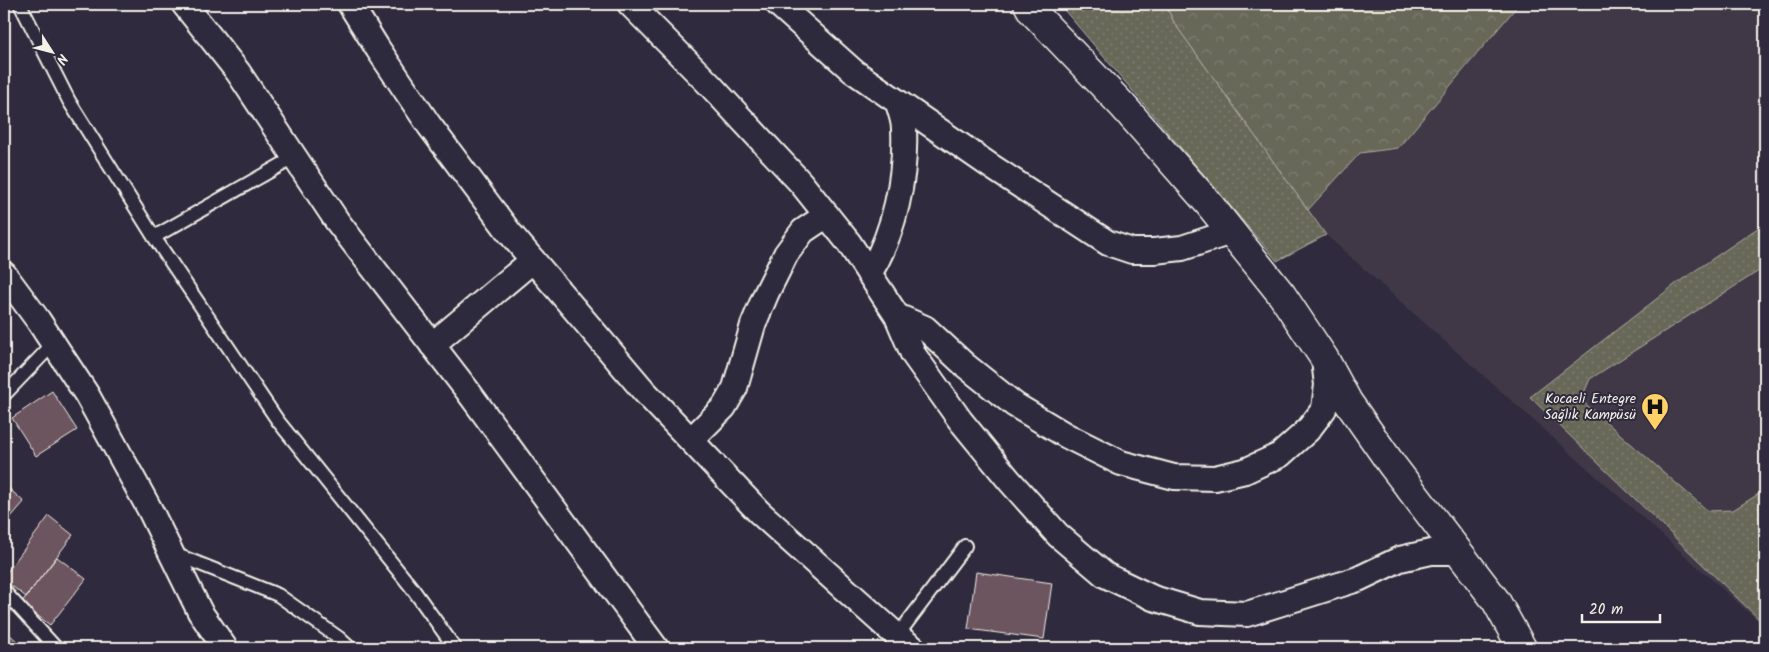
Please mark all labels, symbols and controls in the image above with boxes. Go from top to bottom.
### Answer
north arrow [28,28,78,78]
text: N [50,49,73,69]
place label: Kocaeli Entegre Sağlık Kampüsü [1544,388,1637,426]
hospital icon: Kocaeli Entegre Sağlık Kampüsü [1640,392,1670,431]
scale bar [1582,592,1659,624]
text: 20 m [1589,598,1623,622]

